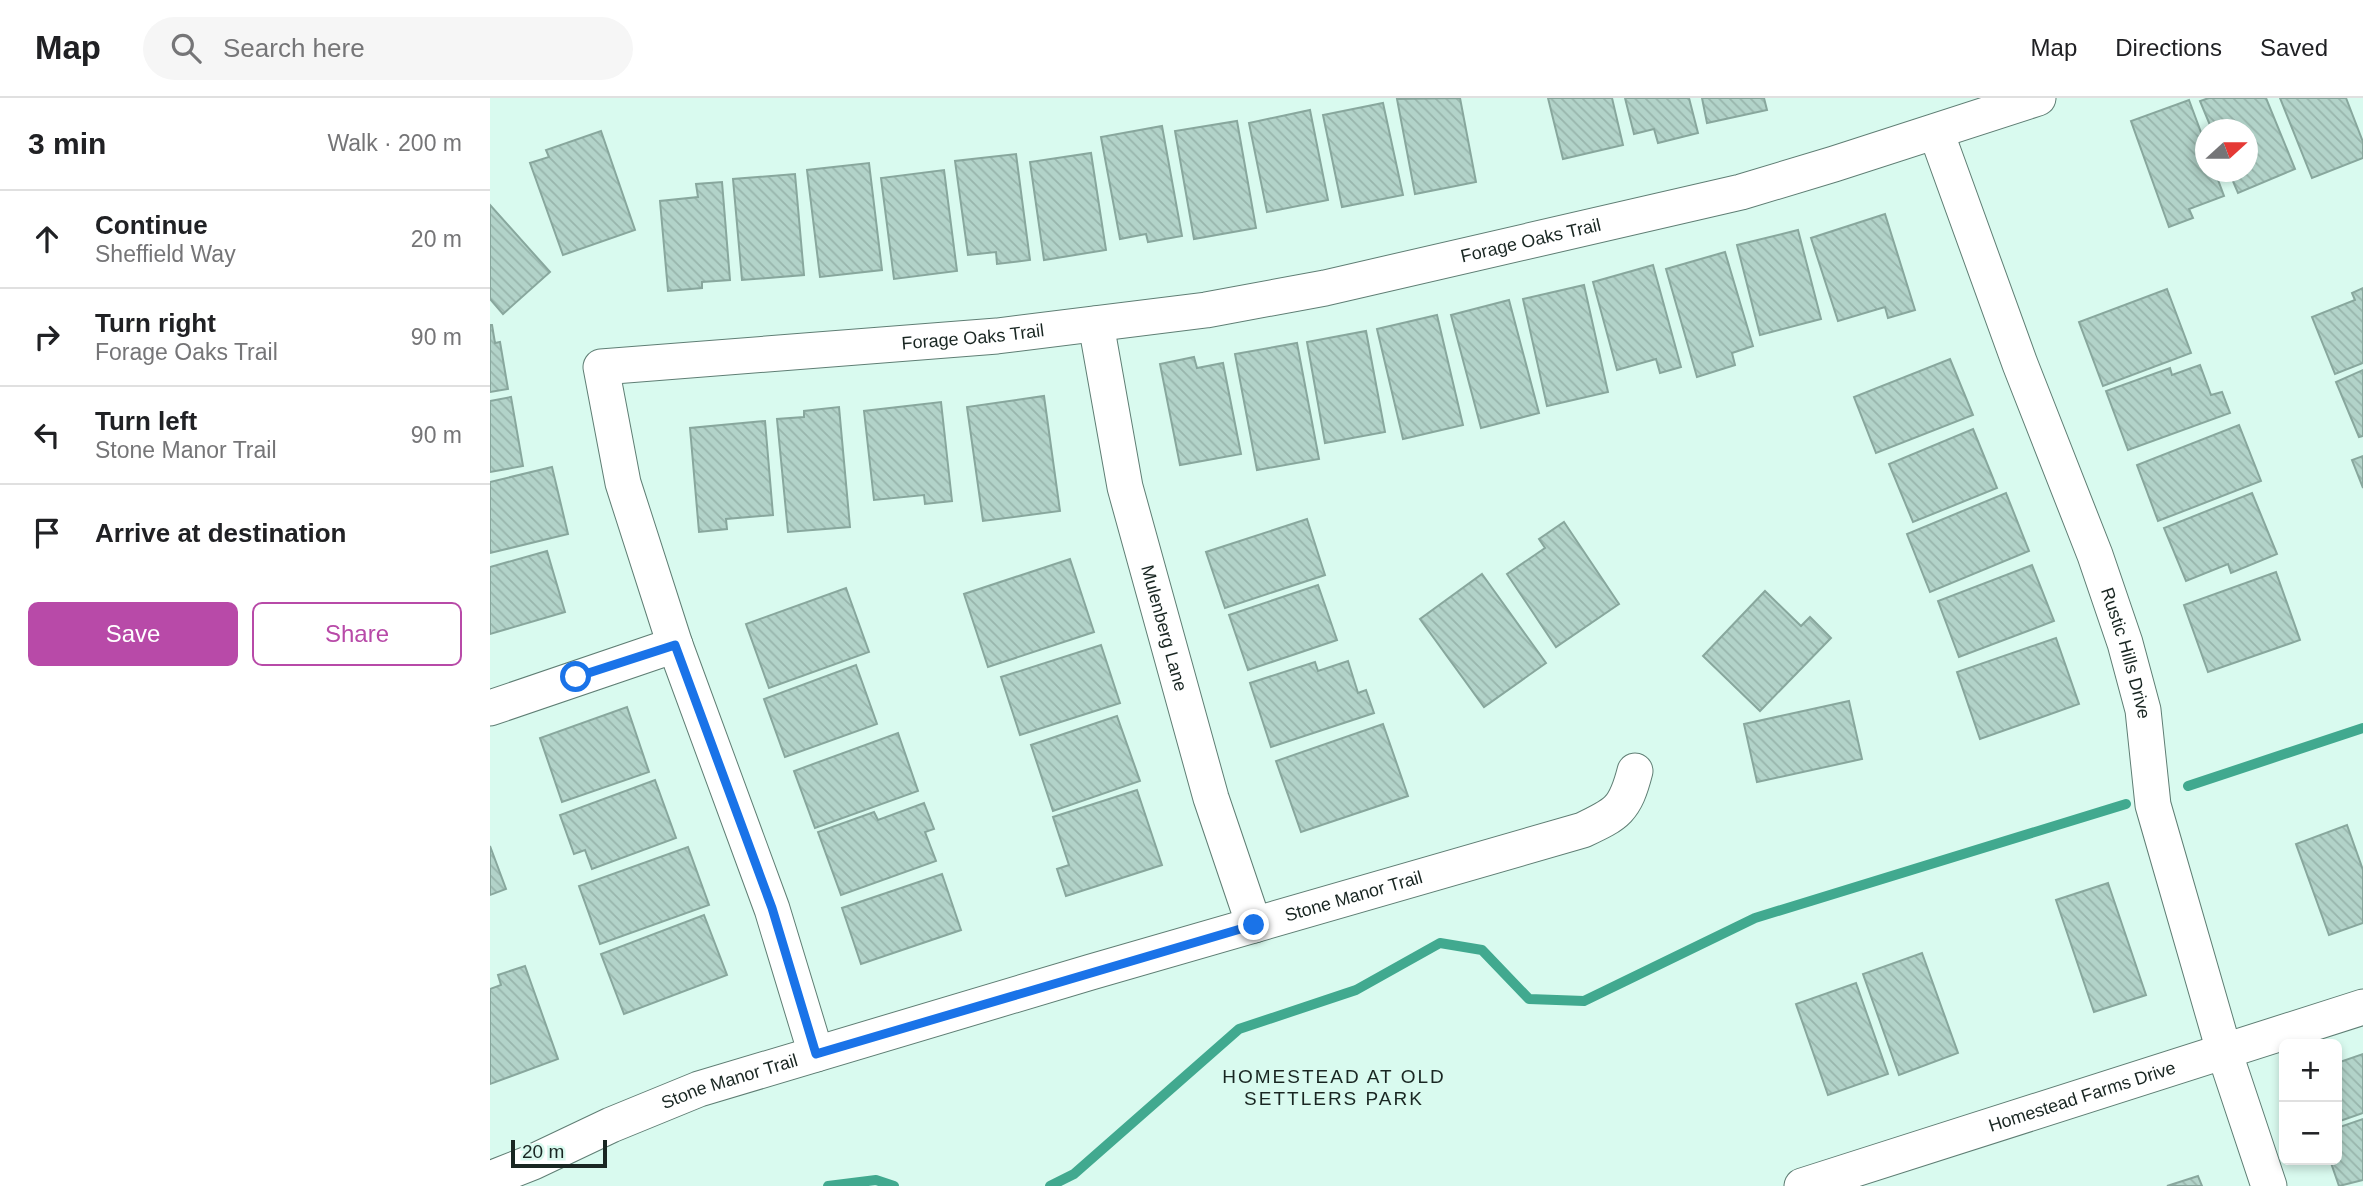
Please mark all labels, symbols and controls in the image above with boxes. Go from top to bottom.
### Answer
search box [143,17,633,80]
text: Map [35,29,101,66]
icon: search [167,29,205,67]
text: Search here [223,33,365,63]
text: Map [2031,34,2077,61]
text: Directions [2115,34,2222,61]
text: Saved [2260,34,2328,61]
north arrow [2195,119,2258,182]
text: 3 min [28,127,106,160]
text: Walk · 200 m [327,130,462,156]
text: Continue [95,210,208,240]
street label: Forage Oaks Trail [1459,215,1603,266]
icon: ahead [28,220,66,258]
text: 20 m [411,226,462,252]
text: Sheffield Way [95,241,236,267]
text: Turn right [95,308,216,338]
icon: right [28,318,66,356]
street label: Forage Oaks Trail [901,320,1045,353]
text: 90 m [411,324,462,350]
text: Forage Oaks Trail [95,339,278,365]
text: Turn left [95,406,197,436]
icon: left [28,416,66,454]
text: 90 m [411,422,462,448]
text: Stone Manor Trail [95,437,277,463]
icon: arrive [28,514,66,552]
text: Arrive at destination [95,518,346,548]
street label: Mulenberg Lane [1137,563,1191,694]
street label: Rustic Hills Drive [2097,585,2154,720]
button: Save [28,602,238,666]
button: Share [252,602,462,666]
route start [560,661,591,692]
street label: Stone Manor Trail [1282,867,1425,926]
route end [1238,909,1269,940]
map controls [2279,1039,2342,1165]
button: + [2279,1039,2342,1102]
street label: Stone Manor Trail [658,1050,800,1113]
street label: Homestead Farms Drive [1986,1057,2178,1136]
district label: HOMESTEAD AT OLD SETTLERS PARK [1222,1066,1446,1109]
button: − [2279,1102,2342,1165]
scale bar [511,1137,607,1169]
text: 20 m [522,1141,564,1162]

